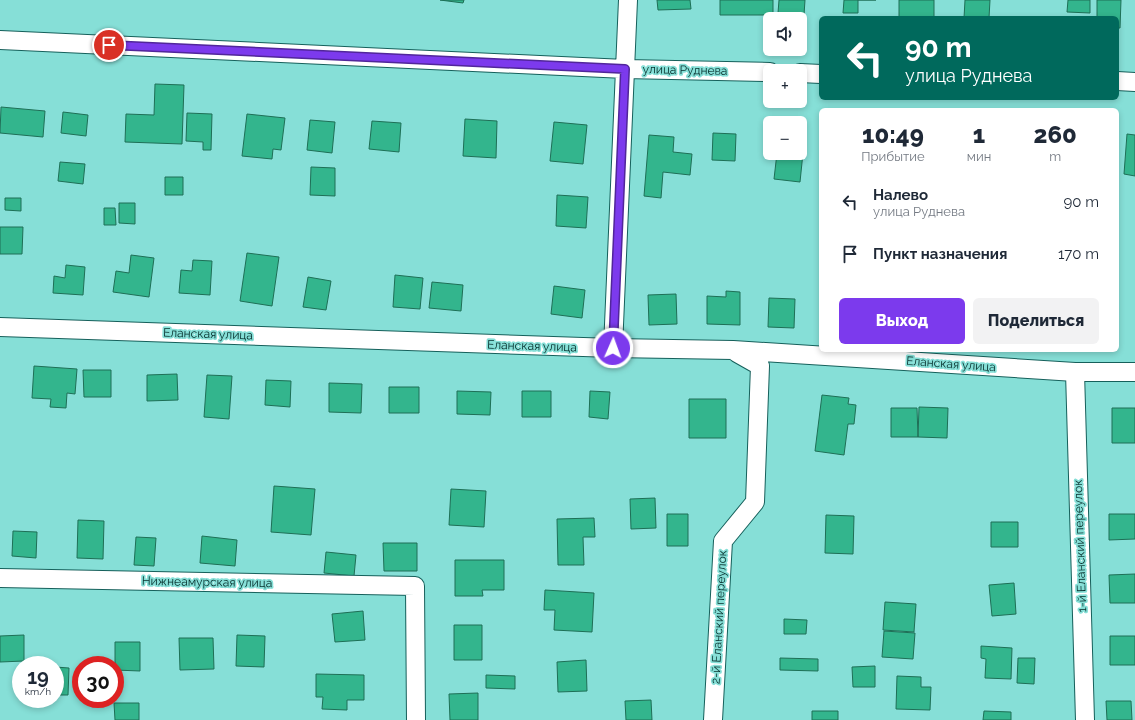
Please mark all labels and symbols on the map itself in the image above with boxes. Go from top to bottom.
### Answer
pin [92,28,126,62]
street label: улица Руднева [642,62,728,78]
street label: Еланская улица [163,325,253,343]
position arrow [592,327,634,369]
street label: Еланская улица [487,337,577,355]
street label: Еланская улица [906,354,996,374]
street label: 1-й Еланский переулок [1071,479,1089,613]
street label: 2-й Еланский переулок [708,550,730,684]
street label: Нижнеамурская улица [142,574,272,590]
speed limit sign: 30 [72,656,124,708]

